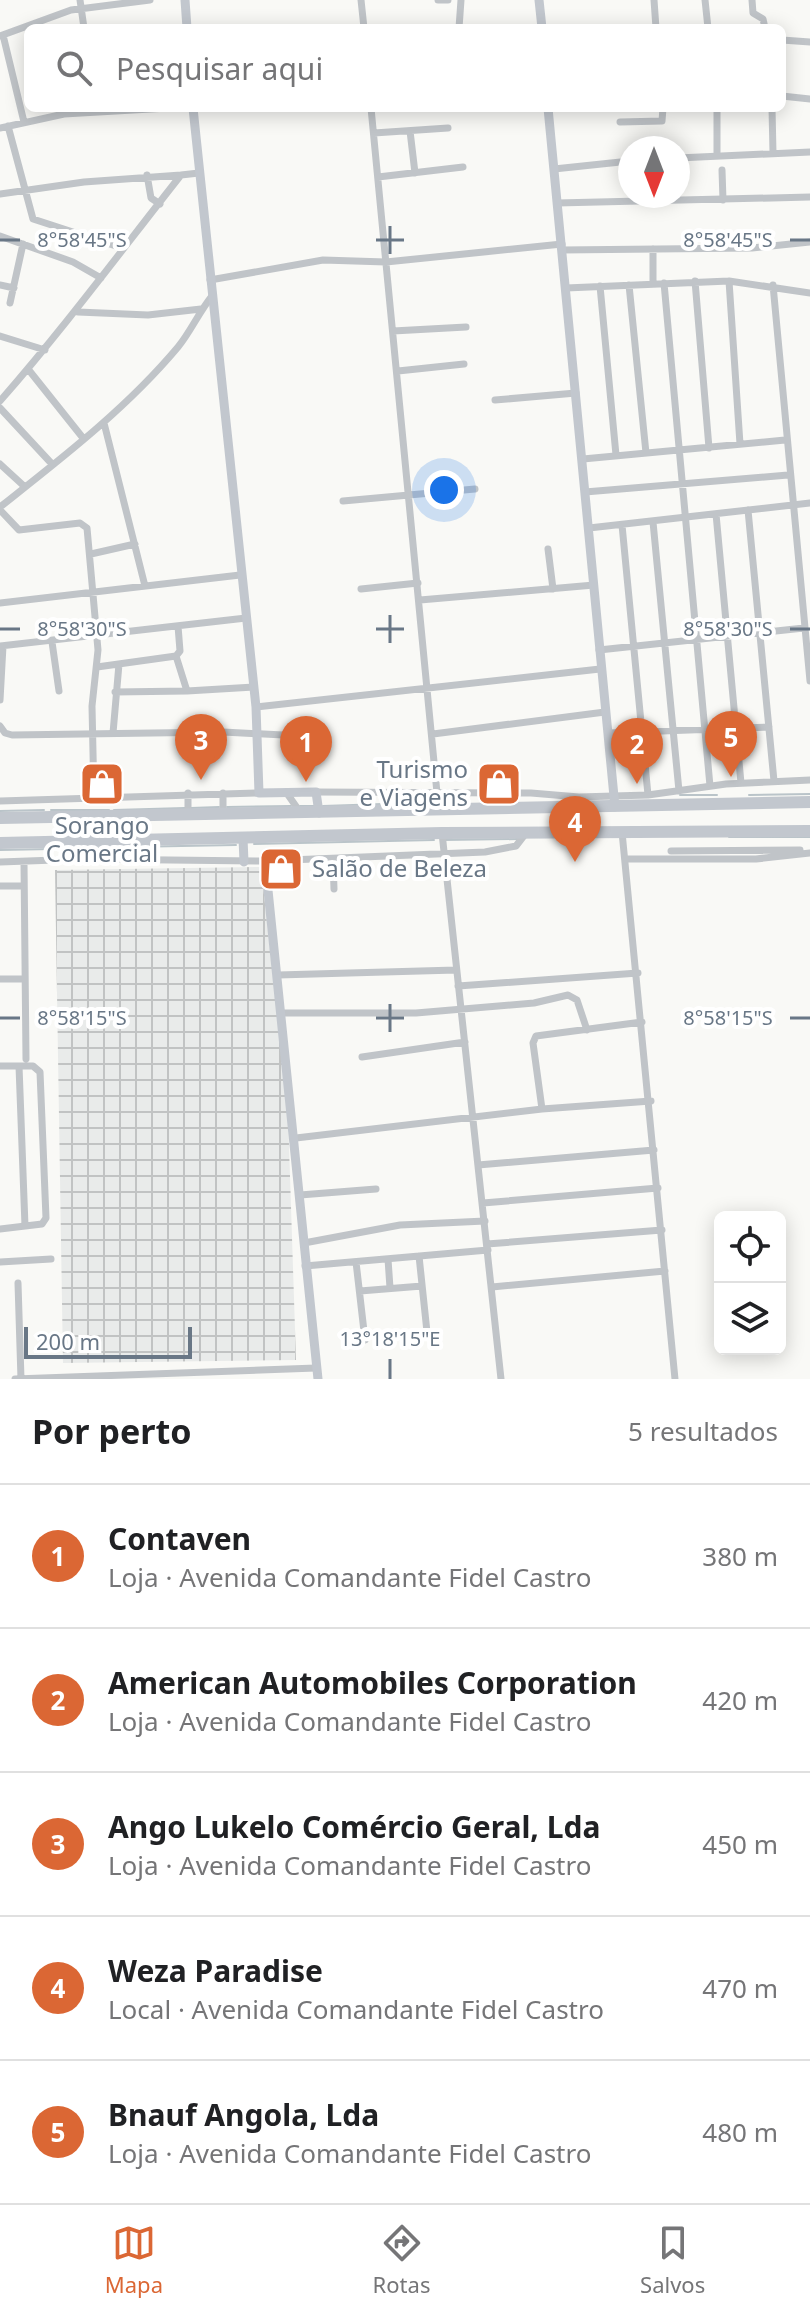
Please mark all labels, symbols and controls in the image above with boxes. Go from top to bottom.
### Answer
search box [24,24,786,112]
icon: search [52,46,96,90]
text: Pesquisar aqui [116,48,323,89]
north arrow [618,136,690,208]
text: 8°58'45"S [37,226,127,253]
text: 8°58'45"S [683,226,773,253]
your location [424,470,464,510]
text: 8°58'30"S [37,615,127,642]
text: 8°58'30"S [683,615,773,642]
pin: 5 [705,711,757,777]
pin: 3 [175,714,227,780]
pin: 1 [280,716,332,782]
pin: 2 [611,718,663,784]
place label: Turismo e Viagens [360,752,468,813]
shop icon: Sorango Comercial [78,760,126,808]
shop icon: Turismo e Viagens [475,760,523,808]
pin: 4 [549,796,601,862]
place label: Sorango Comercial [46,808,158,869]
shop icon: Salão de Beleza [257,845,305,893]
place label: Salão de Beleza [312,851,487,884]
text: 8°58'15"S [37,1004,127,1031]
text: 8°58'15"S [683,1004,773,1031]
map controls [714,1211,786,1355]
button: locate [714,1211,786,1283]
button: layers [714,1283,786,1355]
scale bar [24,1323,192,1359]
text: 13°18'15"E [340,1325,440,1352]
text: 200 m [36,1326,100,1356]
text: Por perto [32,1408,191,1454]
text: 5 resultados [628,1413,778,1449]
text: Contaven [108,1518,251,1559]
text: 1 [51,1538,65,1574]
text: 380 m [702,1538,778,1574]
text: Loja · Avenida Comandante Fidel Castro [108,1559,591,1595]
text: American Automobiles Corporation [108,1662,637,1703]
text: 2 [51,1682,65,1718]
text: 420 m [702,1682,778,1718]
text: Loja · Avenida Comandante Fidel Castro [108,1703,591,1739]
text: Ango Lukelo Comércio Geral, Lda [108,1806,600,1847]
text: 3 [51,1826,65,1862]
text: 450 m [702,1826,778,1862]
text: Loja · Avenida Comandante Fidel Castro [108,1847,591,1883]
text: Weza Paradise [108,1950,323,1991]
text: 4 [51,1970,65,2006]
text: 470 m [702,1970,778,2006]
text: Local · Avenida Comandante Fidel Castro [108,1991,604,2027]
text: Bnauf Angola, Lda [108,2094,379,2135]
text: 5 [51,2114,65,2150]
text: 480 m [702,2114,778,2150]
text: Loja · Avenida Comandante Fidel Castro [108,2135,591,2171]
tab: Mapa [105,2221,163,2299]
tab: Rotas [373,2221,430,2299]
tab: Salvos [640,2221,705,2299]

